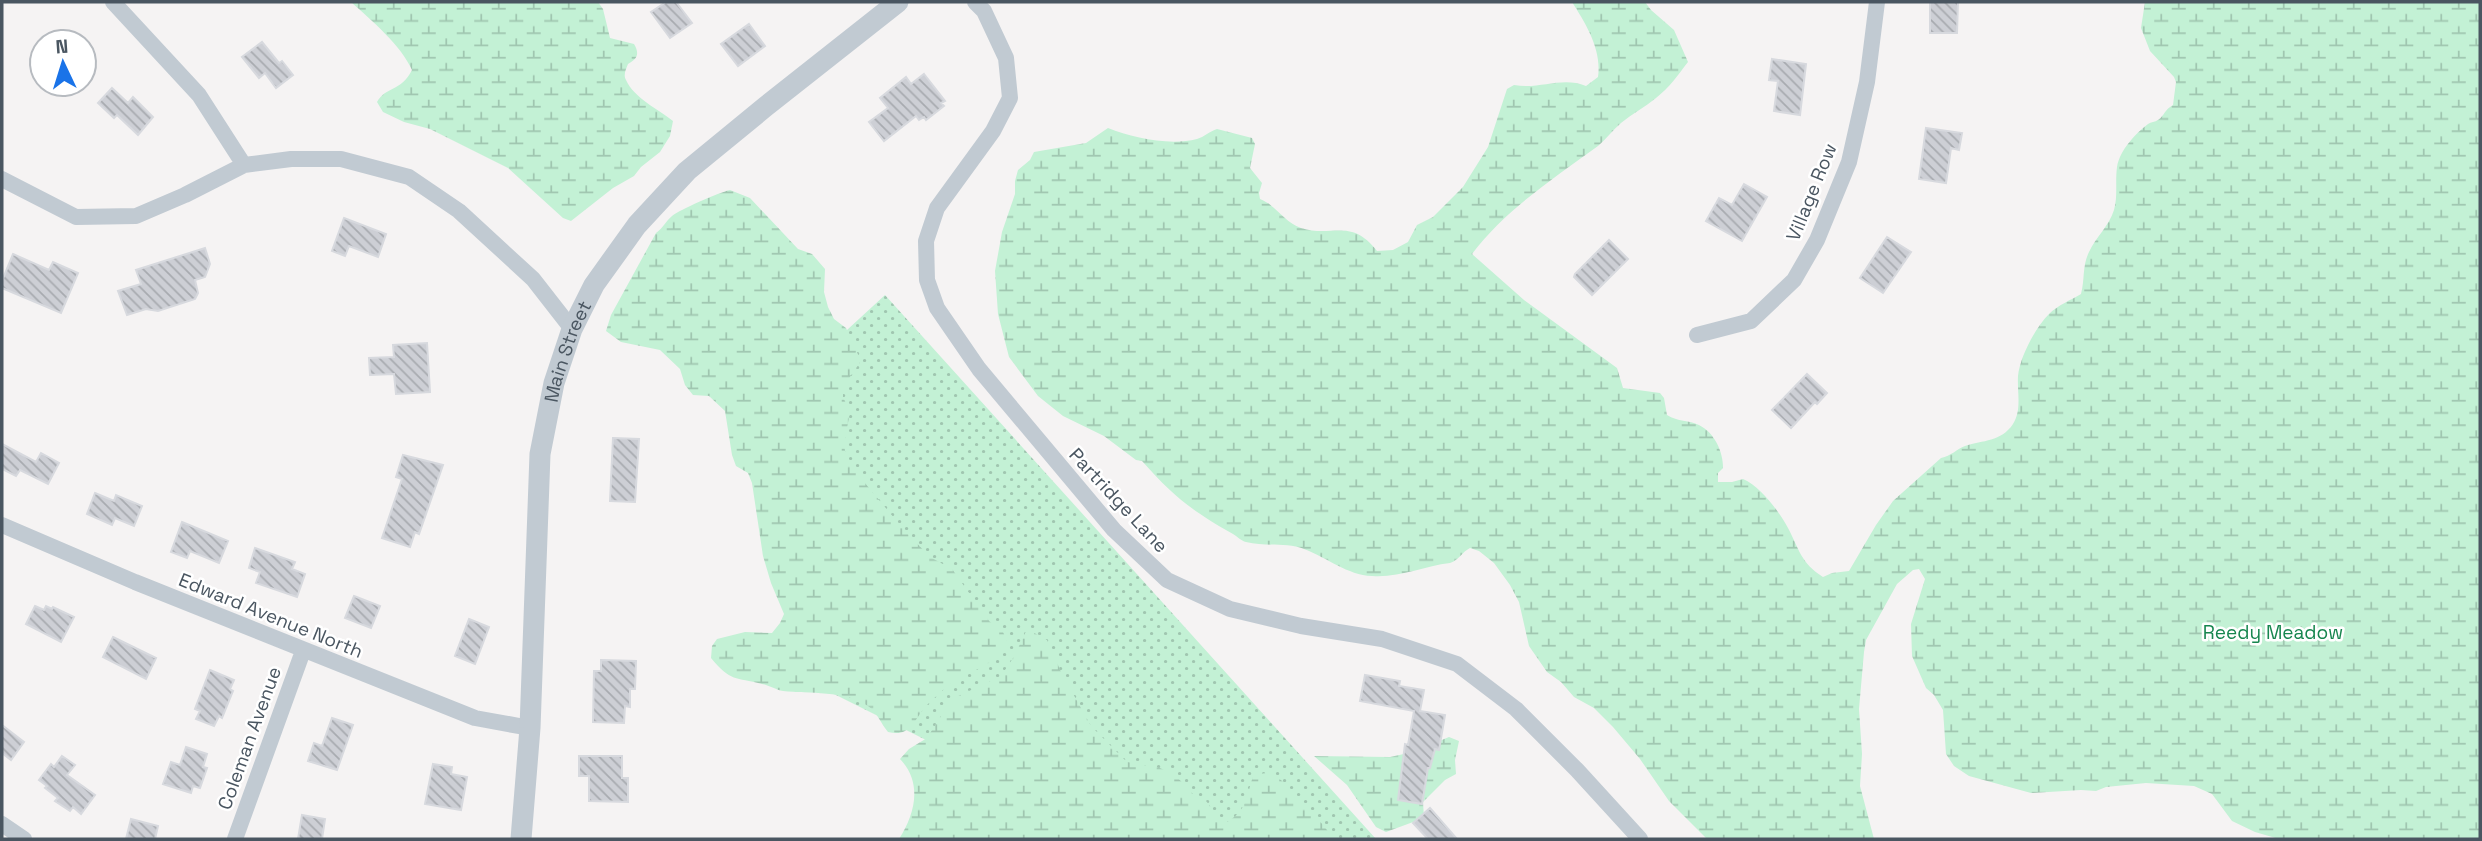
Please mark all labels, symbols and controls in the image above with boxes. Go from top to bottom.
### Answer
north arrow [28,28,98,98]
text: N [55,34,69,59]
street label: Village Row [1780,140,1842,245]
street label: Main Street [539,296,597,404]
street label: Partridge Lane [1064,443,1174,558]
street label: Edward Avenue North [175,567,367,664]
park label: Reedy Meadow [2203,620,2343,645]
street label: Coleman Avenue [212,663,287,813]

